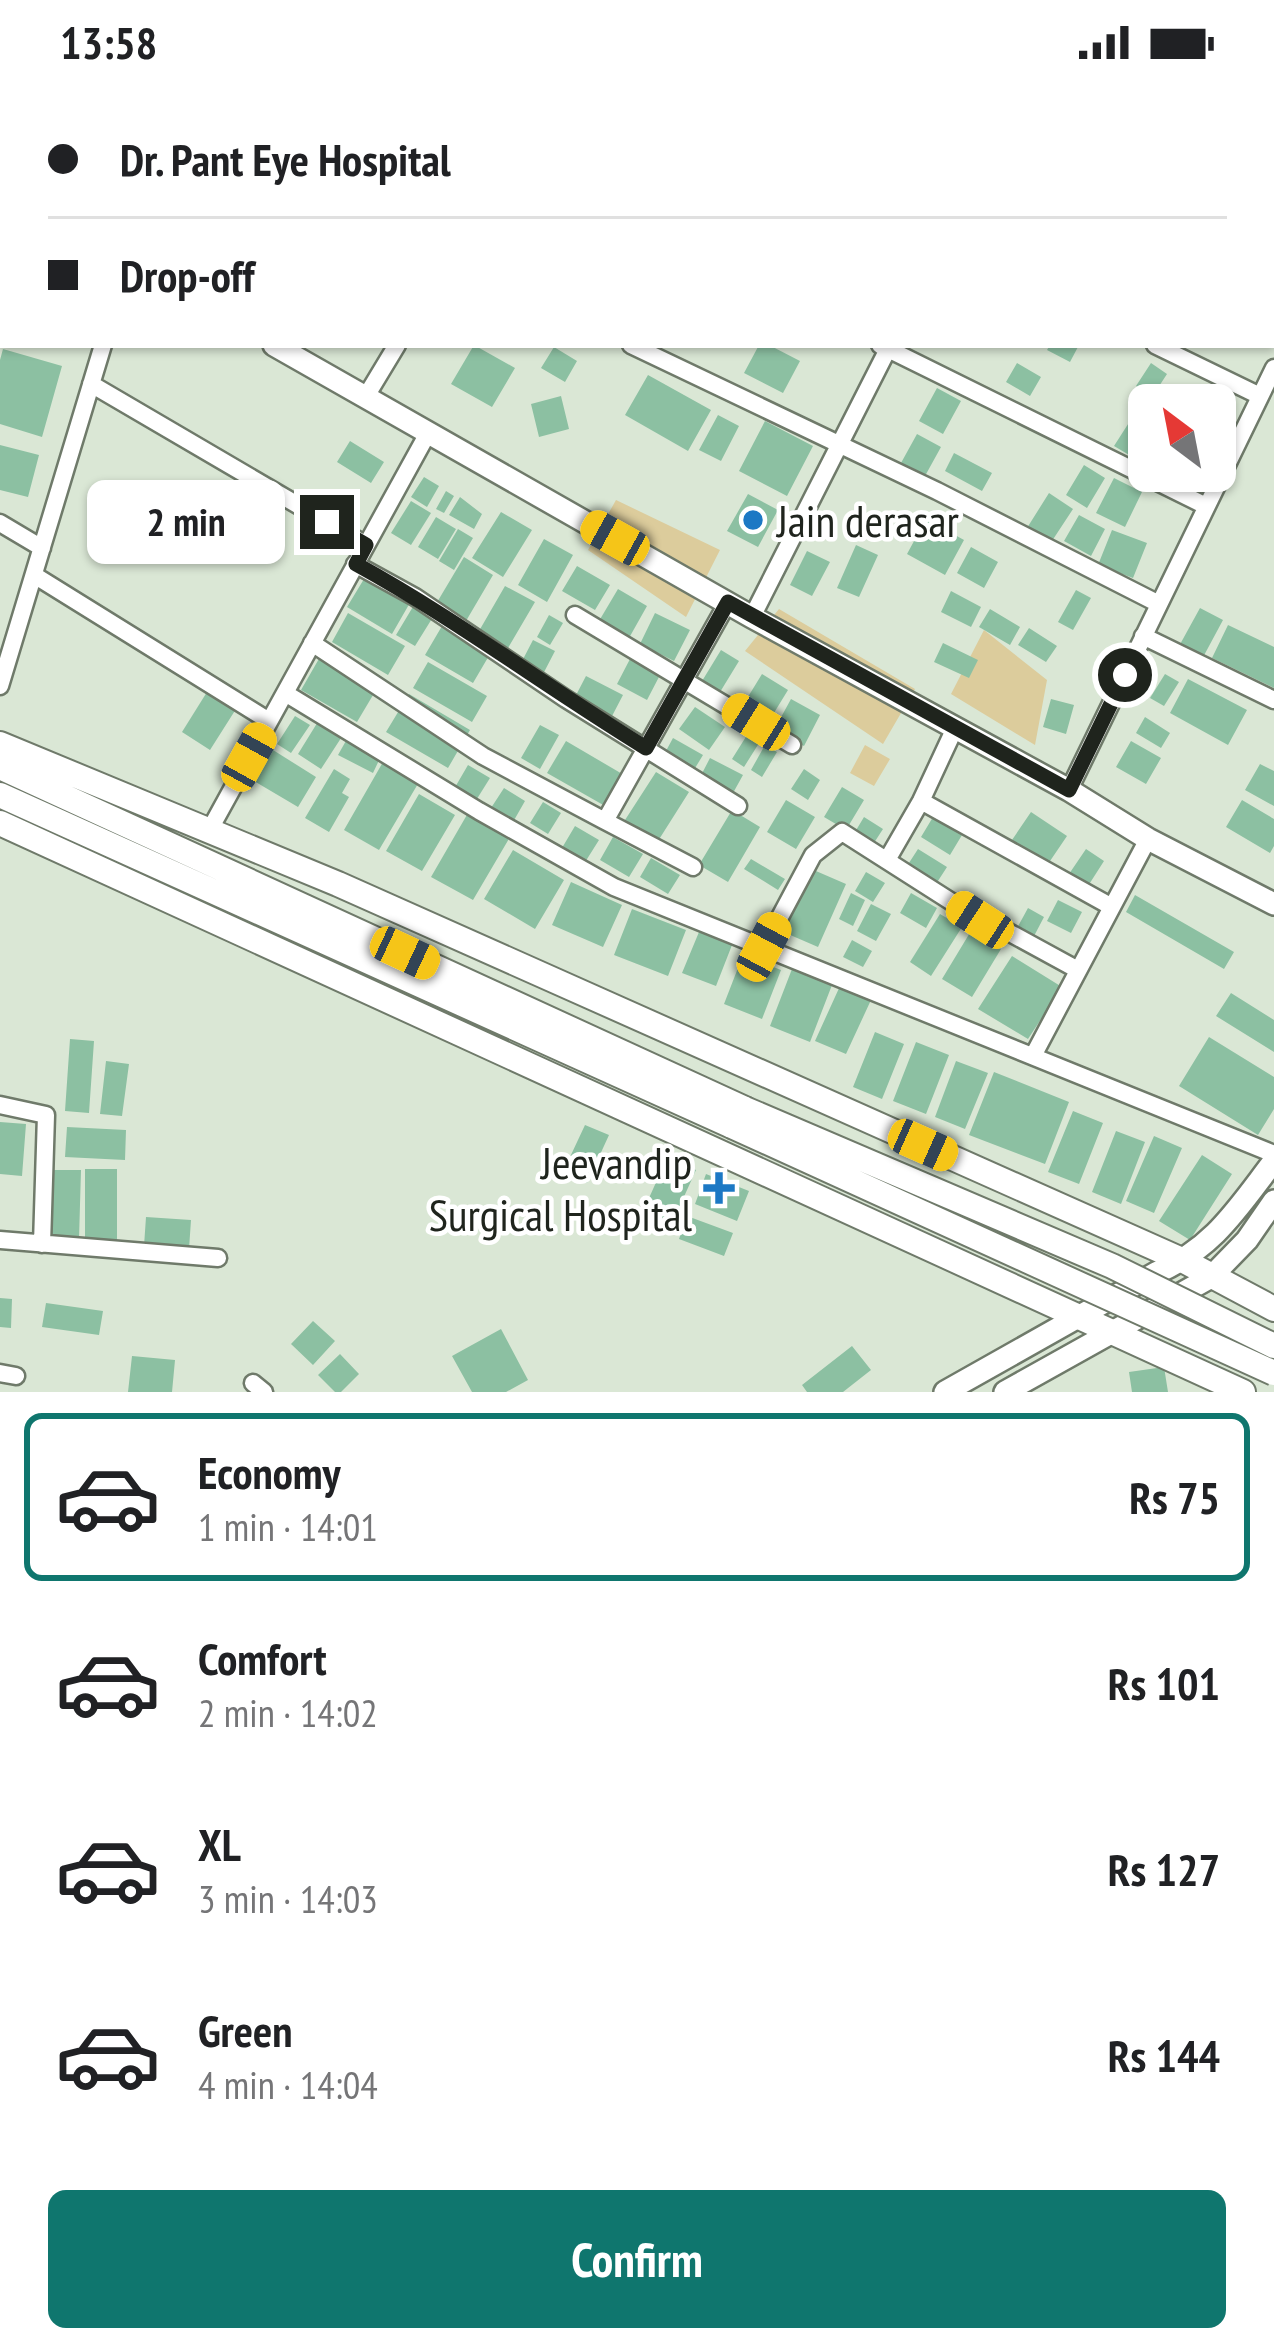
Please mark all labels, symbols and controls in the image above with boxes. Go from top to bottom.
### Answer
text: 13:58 [60,13,157,71]
text: Dr. Pant Eye Hospital [120,130,451,188]
text: Drop-off [120,246,254,304]
north arrow [1128,384,1236,492]
map controls [1128,384,1236,492]
callout: 2 min [87,480,285,564]
place label: Jain derasar [775,491,960,549]
route end [300,495,354,549]
text: 2 min [147,496,225,547]
car [575,505,655,571]
marker: Jain derasar [740,507,766,533]
route start [1098,648,1152,702]
car [716,688,796,756]
car [216,717,282,797]
car [940,885,1020,955]
car [731,907,797,987]
car [365,921,445,985]
car [883,1114,963,1176]
place label: Jeevandip Surgical Hospital [429,1133,693,1243]
marker: Jeevandip Surgical Hospital [703,1172,735,1204]
icon: car [54,1443,162,1551]
text: Economy [198,1443,341,1501]
text: Rs 75 [1129,1468,1220,1526]
text: 1 min · 14:01 [198,1501,378,1552]
icon: car [54,1629,162,1737]
text: Comfort [198,1629,327,1687]
text: Rs 101 [1108,1654,1220,1712]
text: 2 min · 14:02 [198,1687,378,1738]
icon: car [54,1815,162,1923]
text: XL [198,1815,241,1873]
text: Rs 127 [1108,1840,1220,1898]
text: 3 min · 14:03 [198,1873,378,1924]
icon: car [54,2001,162,2109]
text: Green [198,2001,293,2059]
text: Rs 144 [1108,2026,1220,2084]
text: 4 min · 14:04 [198,2059,378,2110]
button: Confirm [48,2190,1226,2328]

